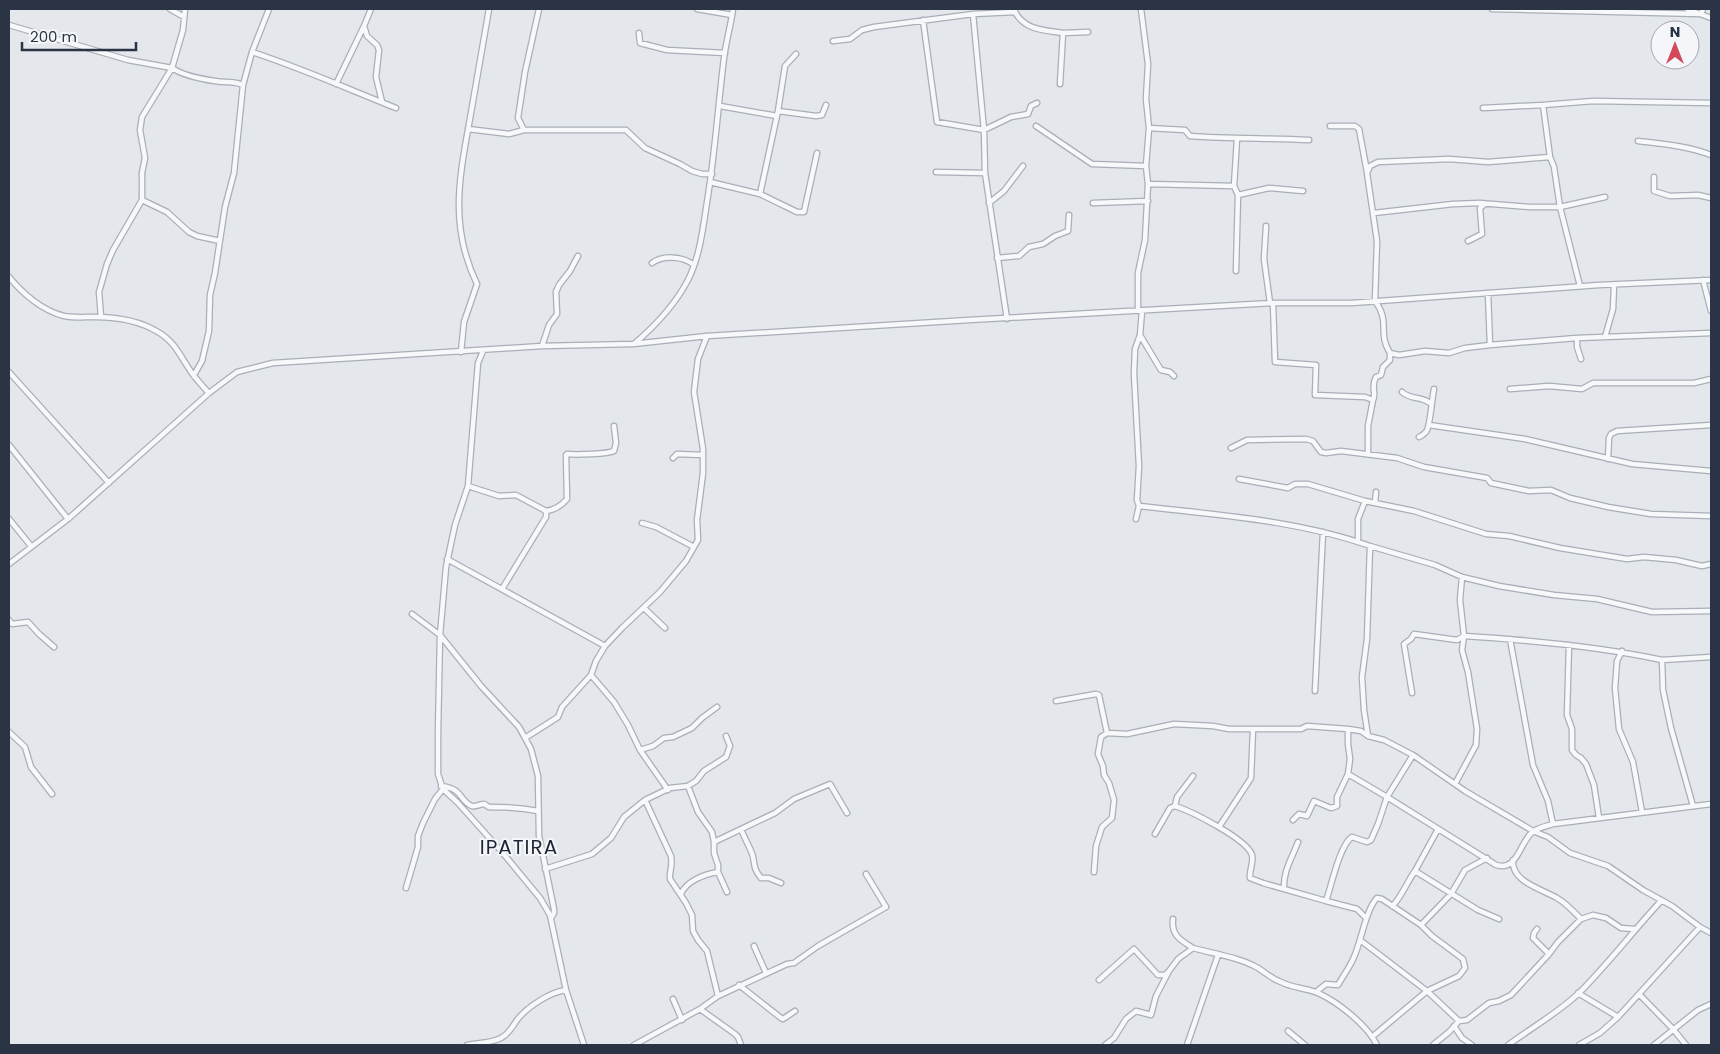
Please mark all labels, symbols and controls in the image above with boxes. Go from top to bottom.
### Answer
scale bar [22,20,136,52]
north arrow [1650,20,1700,70]
text: N [1670,22,1680,42]
text: 200 m [30,26,77,47]
district label: IPATIRA [480,833,558,861]

